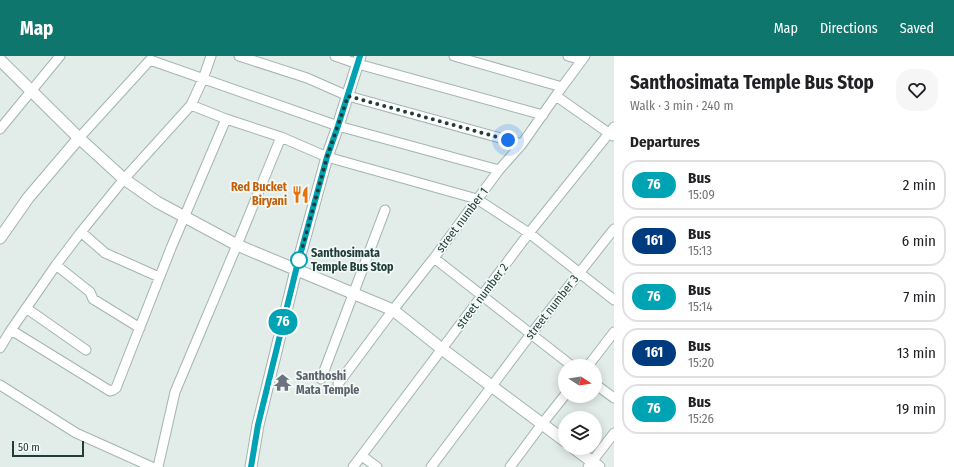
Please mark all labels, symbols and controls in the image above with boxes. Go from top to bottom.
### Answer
text: Map [20,17,53,40]
text: Map [774,20,798,37]
text: Directions [820,20,878,37]
text: Saved [900,20,934,37]
button: heart [896,69,938,111]
text: Santhosimata Temple Bus Stop [630,71,874,94]
text: Walk · 3 min · 240 m [630,98,733,113]
your location [498,130,518,150]
text: Departures [630,133,700,151]
text: Bus [688,169,711,187]
text: 76 [647,176,661,193]
text: 2 min [903,176,936,194]
place label: Red Bucket Biryani [231,180,288,208]
restaurant icon: Red Bucket Biryani [290,184,310,204]
street label: street number 1 [433,185,491,255]
text: 15:09 [688,187,715,202]
text: Bus [688,225,711,243]
text: 161 [645,232,663,249]
text: 6 min [902,232,936,250]
text: 15:13 [688,243,712,258]
place label: Santhosimata Temple Bus Stop [311,246,394,274]
marker: Santhosimata Temple Bus Stop [290,251,308,269]
street label: street number 2 [453,261,511,331]
street label: street number 3 [522,272,582,342]
text: Bus [688,281,711,299]
text: 76 [647,288,661,305]
text: 7 min [903,288,936,306]
text: 15:14 [688,299,713,314]
line badge: 76 [265,309,301,335]
text: 76 [276,313,290,330]
text: Bus [688,337,711,355]
text: 161 [645,344,663,361]
text: 13 min [897,344,936,362]
text: 15:20 [688,355,714,370]
north arrow [558,359,602,403]
map controls [558,359,602,455]
place label: Santhoshi Mata Temple [296,369,359,397]
temple icon: Santhoshi Mata Temple [273,373,293,393]
text: Bus [688,393,711,411]
text: 76 [647,400,661,417]
text: 19 min [896,400,936,418]
button: layers [558,411,602,455]
text: 15:26 [688,411,714,426]
scale bar [12,439,84,458]
text: 50 m [18,441,40,454]

